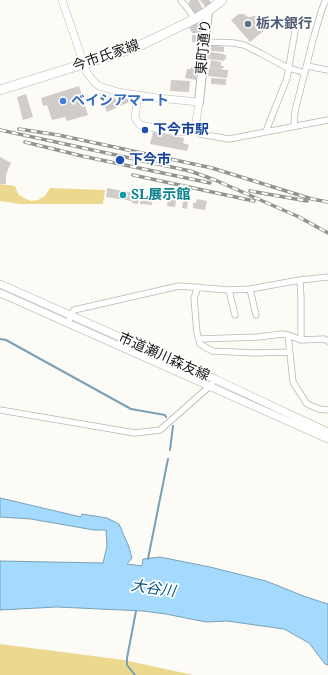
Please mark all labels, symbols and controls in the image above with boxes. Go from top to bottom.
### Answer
place label: 栃木銀行 [256,16,312,32]
street label: 東町通り [193,18,215,76]
marker: 栃木銀行 [243,19,253,29]
street label: 今市氏家線 [70,37,142,75]
place label: ベイシアマート [71,93,169,109]
marker: ベイシアマート [58,96,68,106]
place label: 下今市駅 [153,122,209,138]
marker: 下今市駅 [140,125,150,135]
place label: 下今市 [129,152,171,168]
marker: 下今市 [114,154,126,166]
place label: SL展示館 [131,187,190,203]
marker: SL展示館 [118,190,128,200]
street label: 市道瀬川森友線 [116,329,212,385]
water label: 大谷川 [129,577,177,601]

